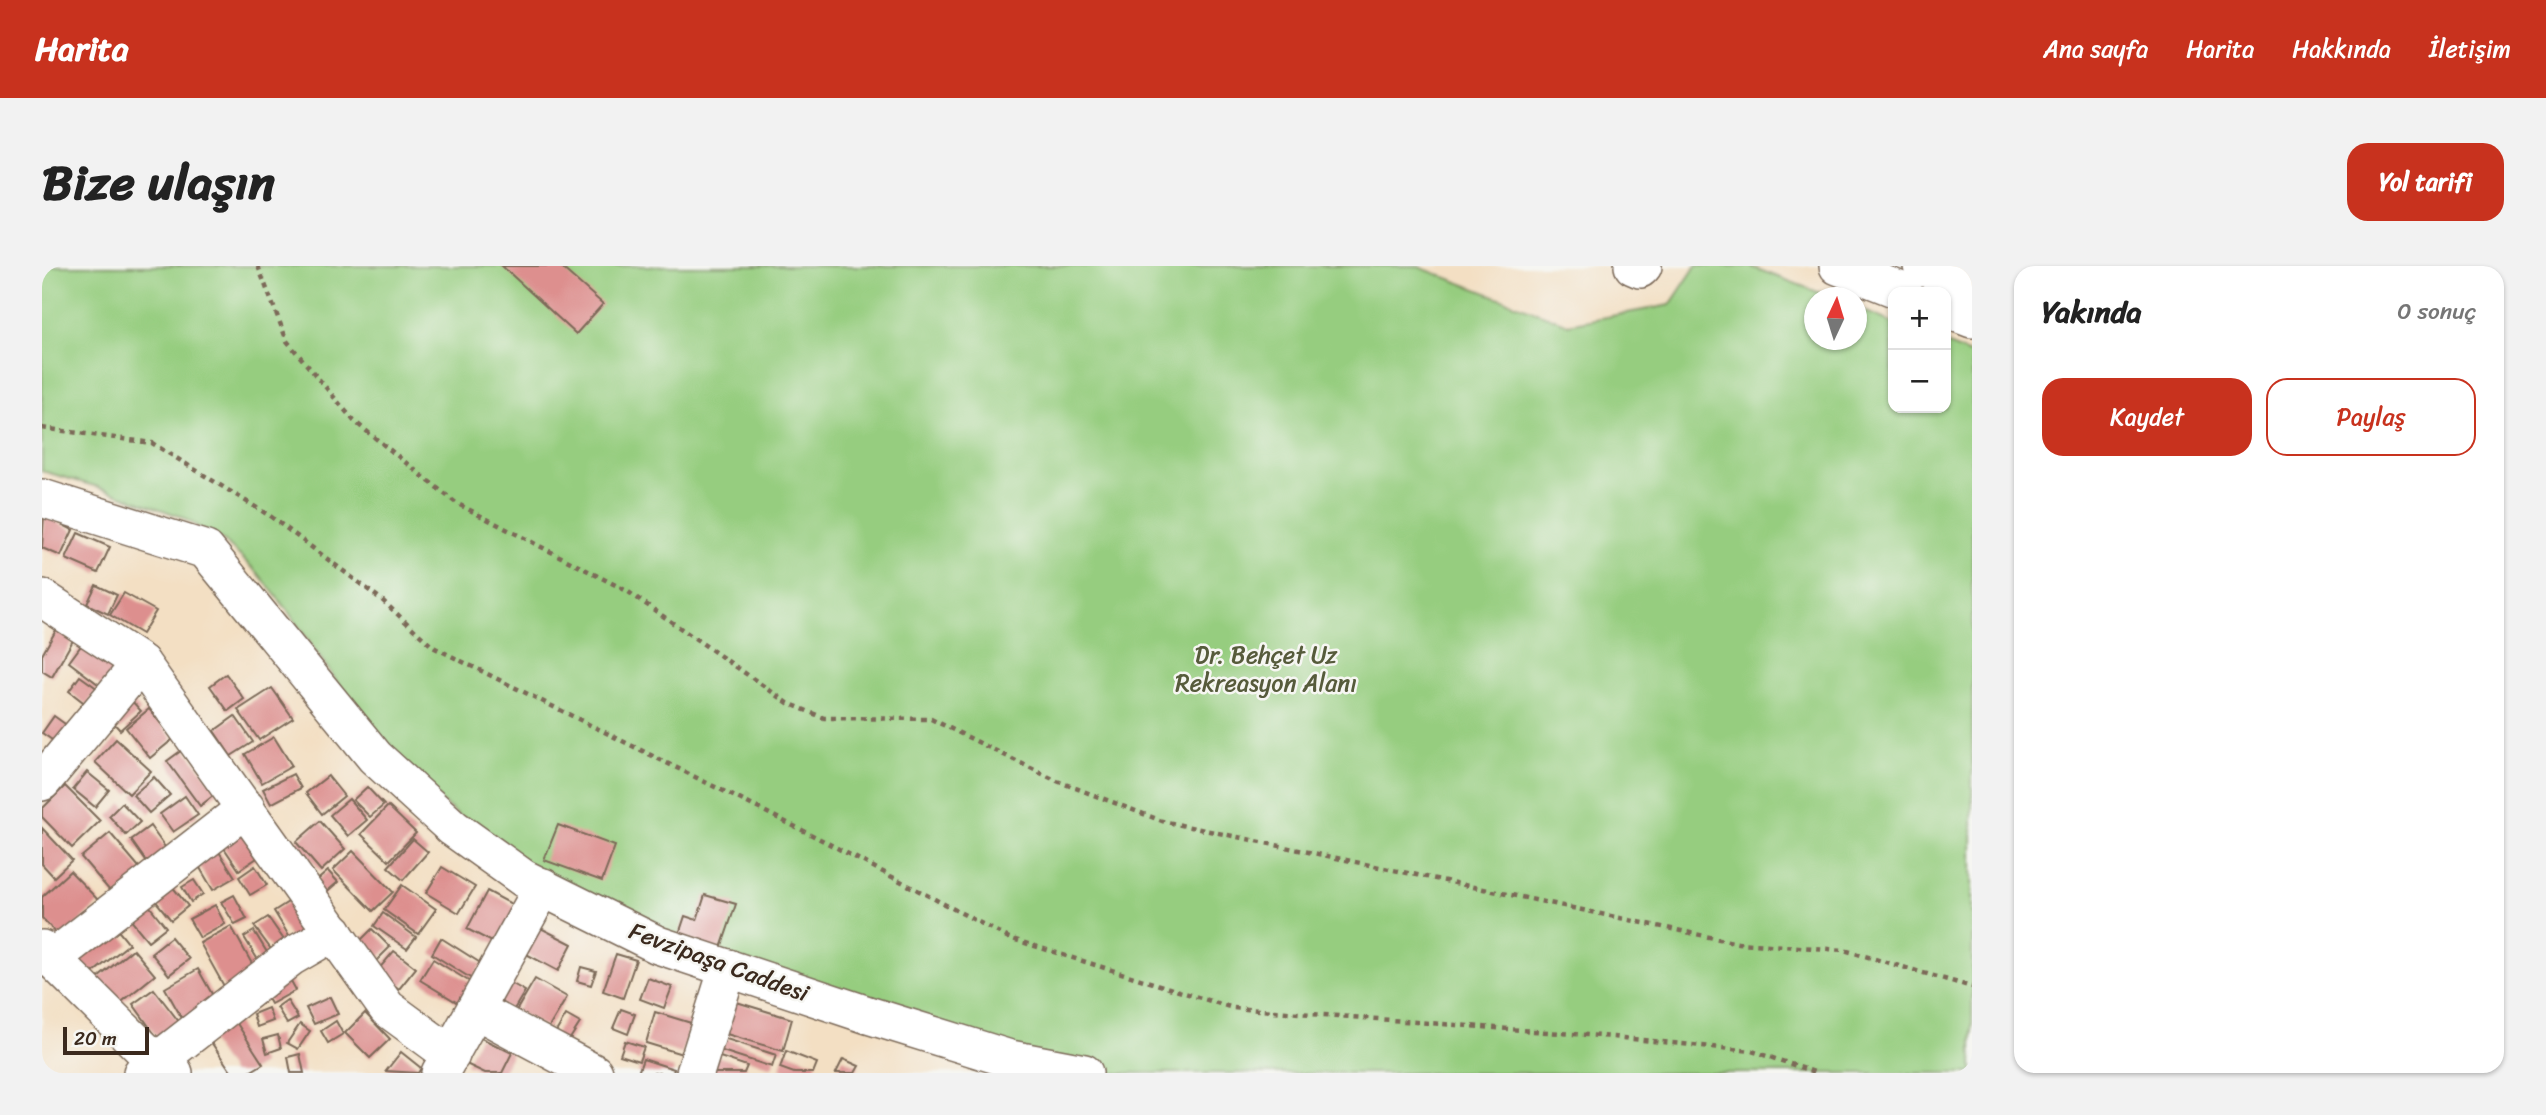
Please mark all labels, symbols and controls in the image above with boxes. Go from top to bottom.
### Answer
text: Harita [35,20,129,78]
text: Ana sayfa [2043,28,2148,70]
text: Harita [2186,28,2254,70]
text: Hakkında [2292,28,2391,70]
text: İletişim [2429,28,2511,70]
text: Bize ulaşın [42,139,275,226]
button: Yol tarifi [2347,143,2504,221]
text: Yakında [2042,285,2142,339]
north arrow [1804,287,1867,350]
map controls [1888,287,1951,413]
button: + [1888,287,1951,350]
text: 0 sonuç [2397,291,2476,332]
button: − [1888,350,1951,413]
button: Kaydet [2042,378,2252,456]
button: Paylaş [2266,378,2476,456]
park label: Dr. Behçet Uz Rekreasyon Alanı [1175,634,1357,704]
street label: Fevzipaşa Caddesi [623,910,816,1015]
text: 20 m [74,1022,117,1055]
scale bar [63,1024,149,1056]

